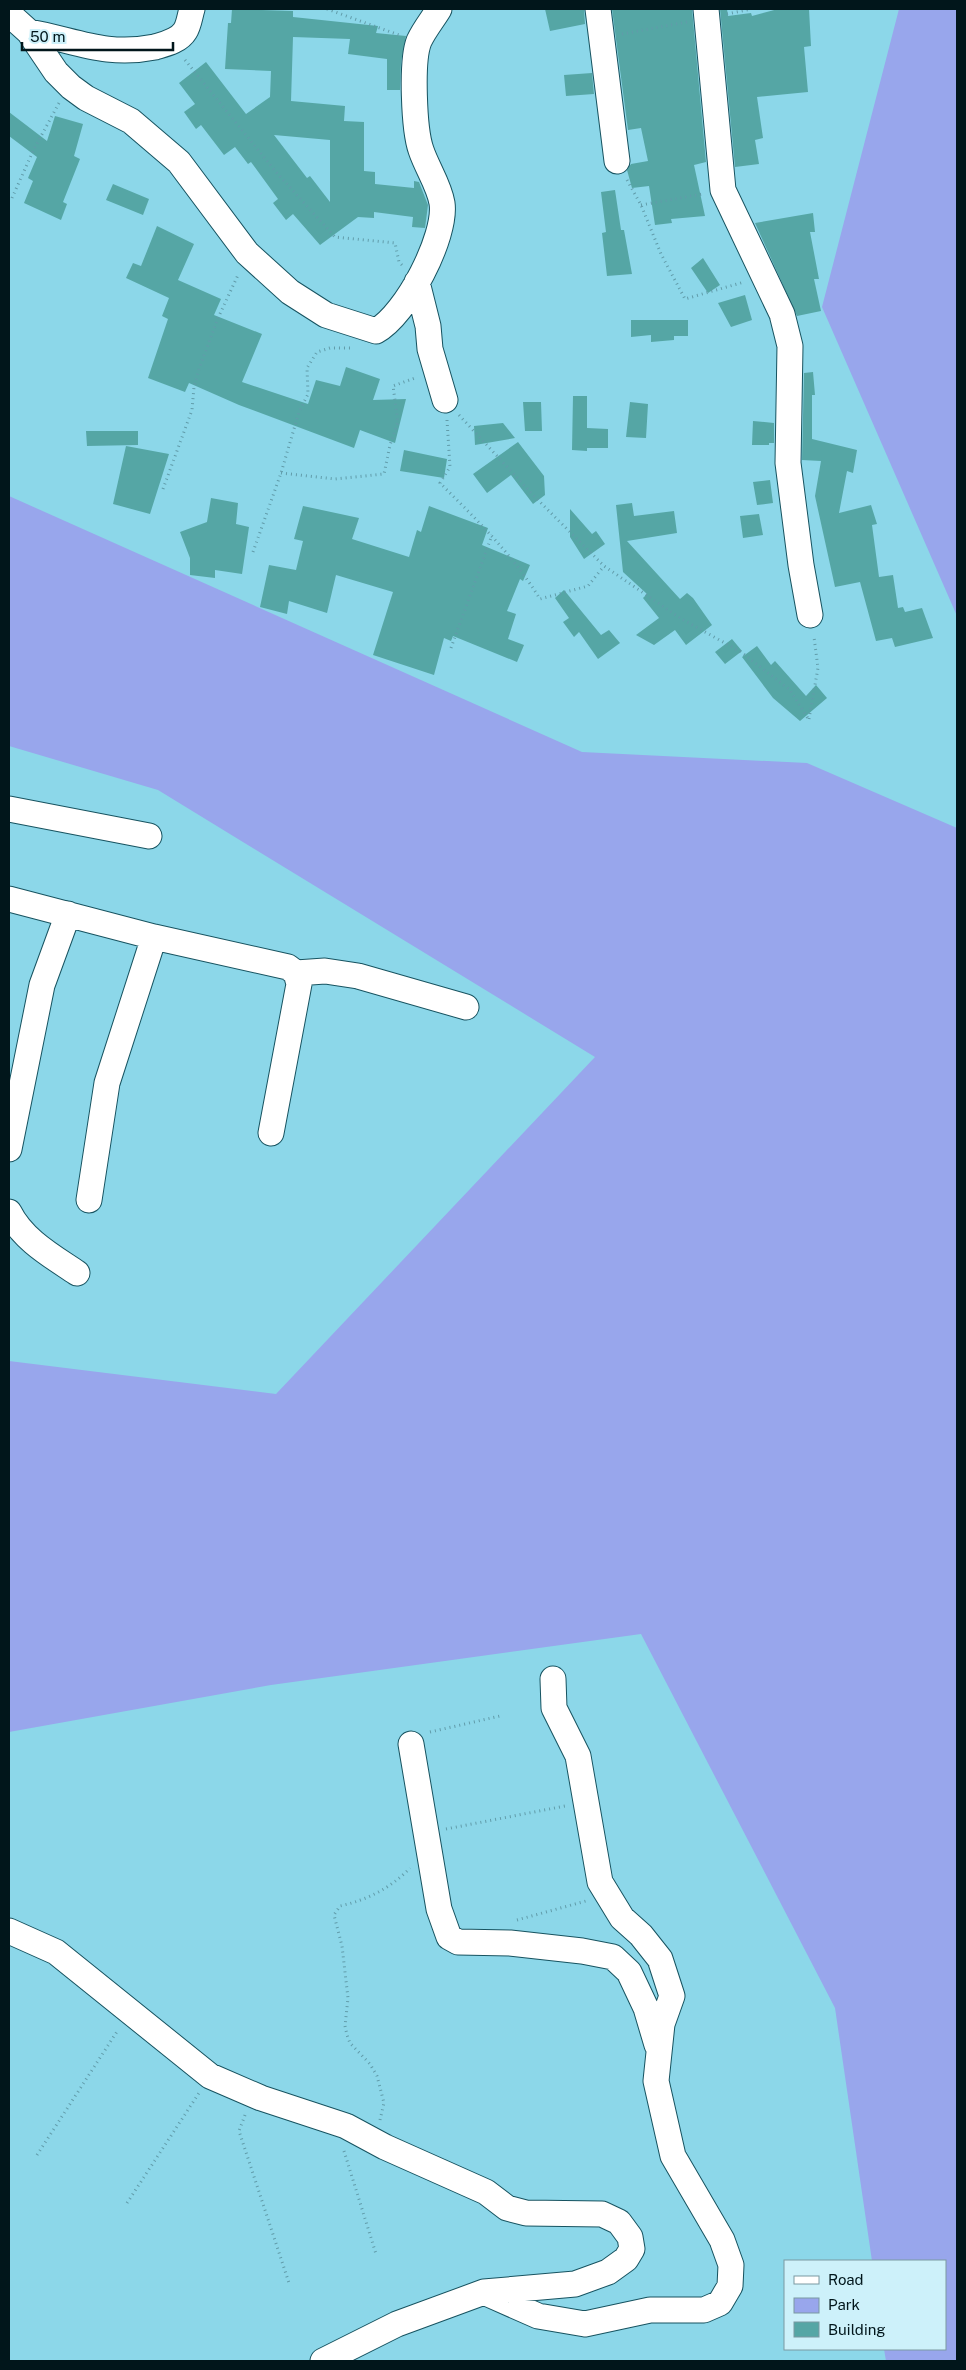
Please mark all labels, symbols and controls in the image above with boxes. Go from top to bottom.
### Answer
scale bar [22,20,174,52]
text: 50 m [30,28,65,45]
legend [784,2260,946,2350]
text: Road [828,2271,864,2288]
text: Park [828,2296,860,2313]
text: Building [828,2321,886,2338]

